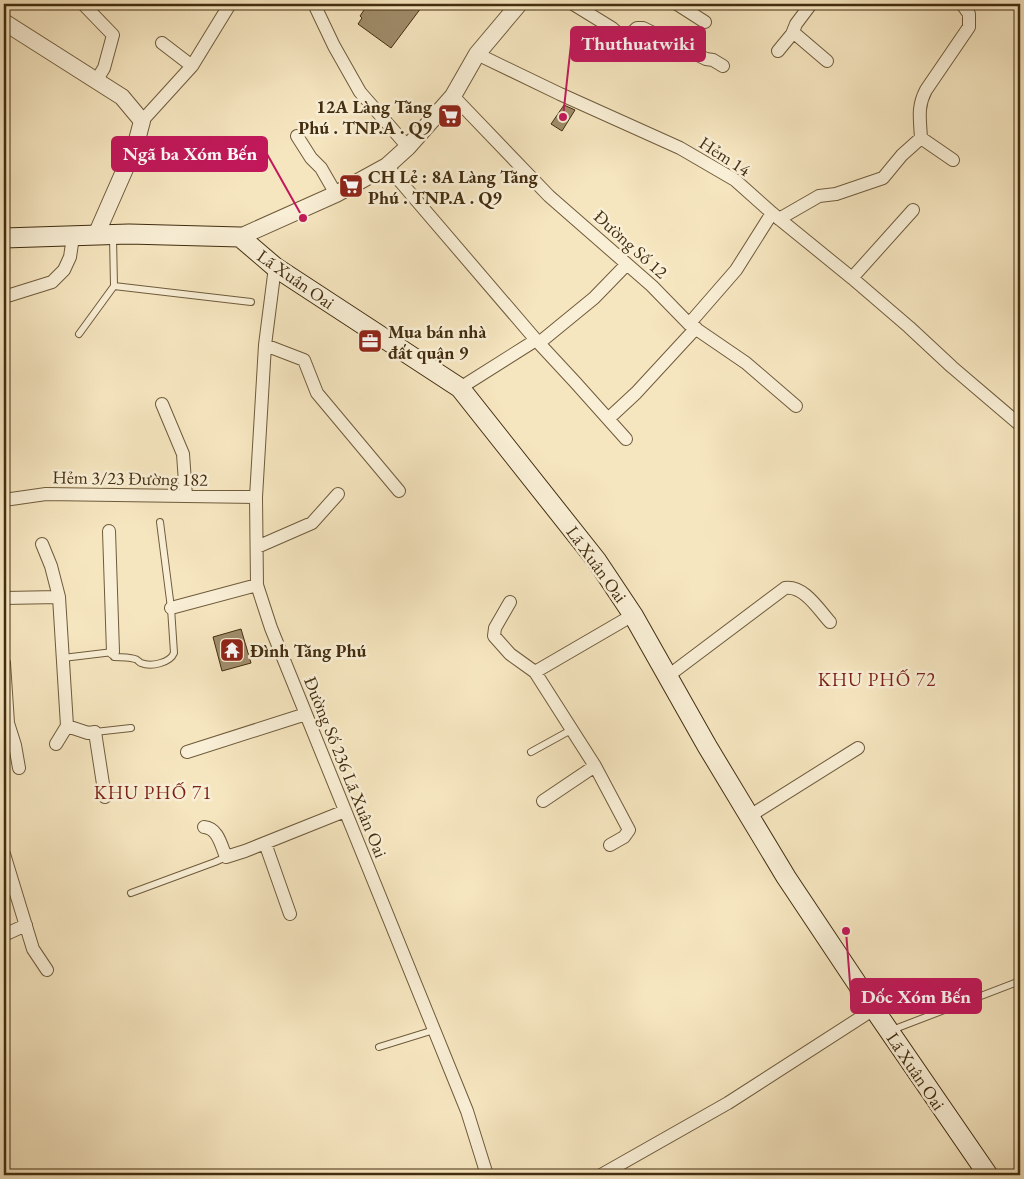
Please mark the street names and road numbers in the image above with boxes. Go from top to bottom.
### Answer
street label: Hẻm 14 [695,131,755,181]
street label: Đường Số 12 [589,205,673,284]
street label: Lã Xuân Oai [253,244,340,314]
street label: Hẻm 3/23 Đường 182 [52,465,208,491]
street label: Lã Xuân Oai [562,521,633,607]
street label: Đường Số 236 Lã Xuân Oai [299,673,393,861]
street label: Lã Xuân Oai [882,1028,951,1115]

